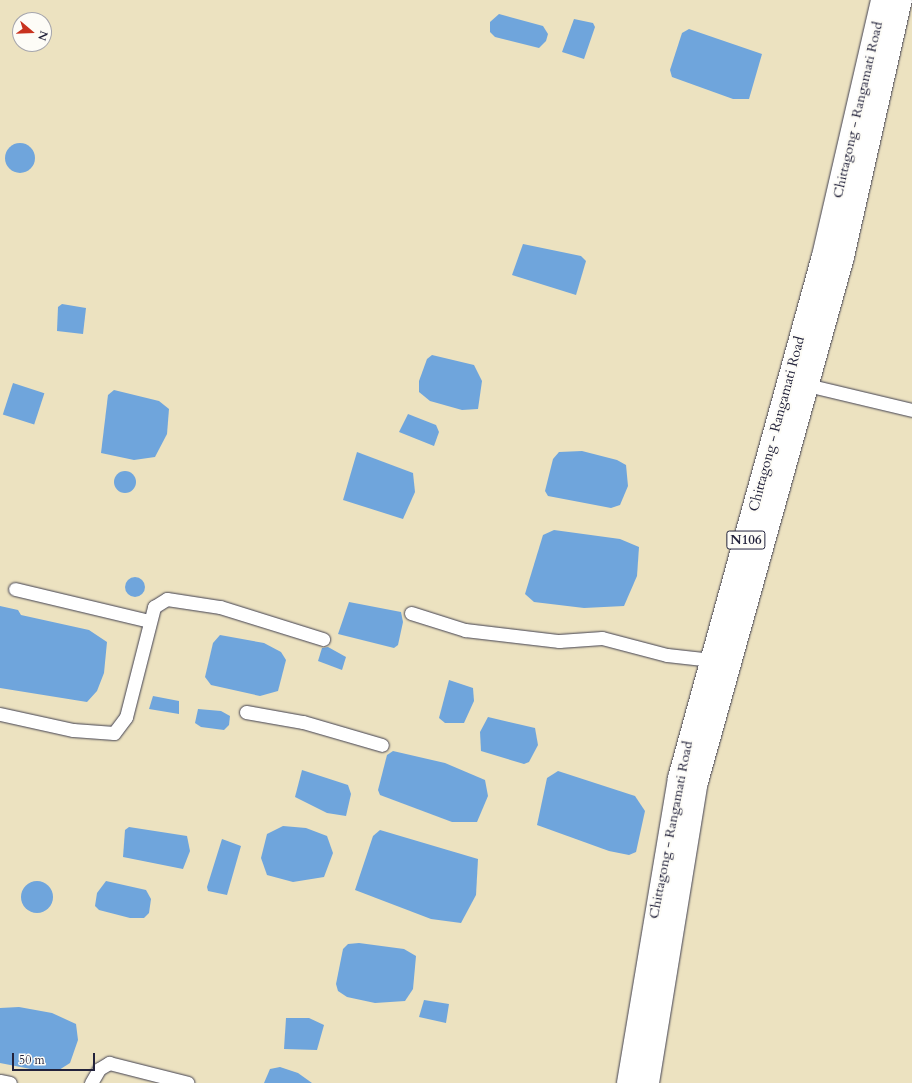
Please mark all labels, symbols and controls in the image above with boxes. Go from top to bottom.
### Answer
north arrow [12,12,52,52]
street label: Chittagong - Rangamati Road [830,20,886,200]
text: N [34,29,52,43]
street label: Chittagong - Rangamati Road [746,335,808,513]
road number: N106 [726,529,766,551]
street label: Chittagong - Rangamati Road [646,740,696,920]
scale bar [14,1045,97,1071]
text: 50 m [19,1052,45,1068]

